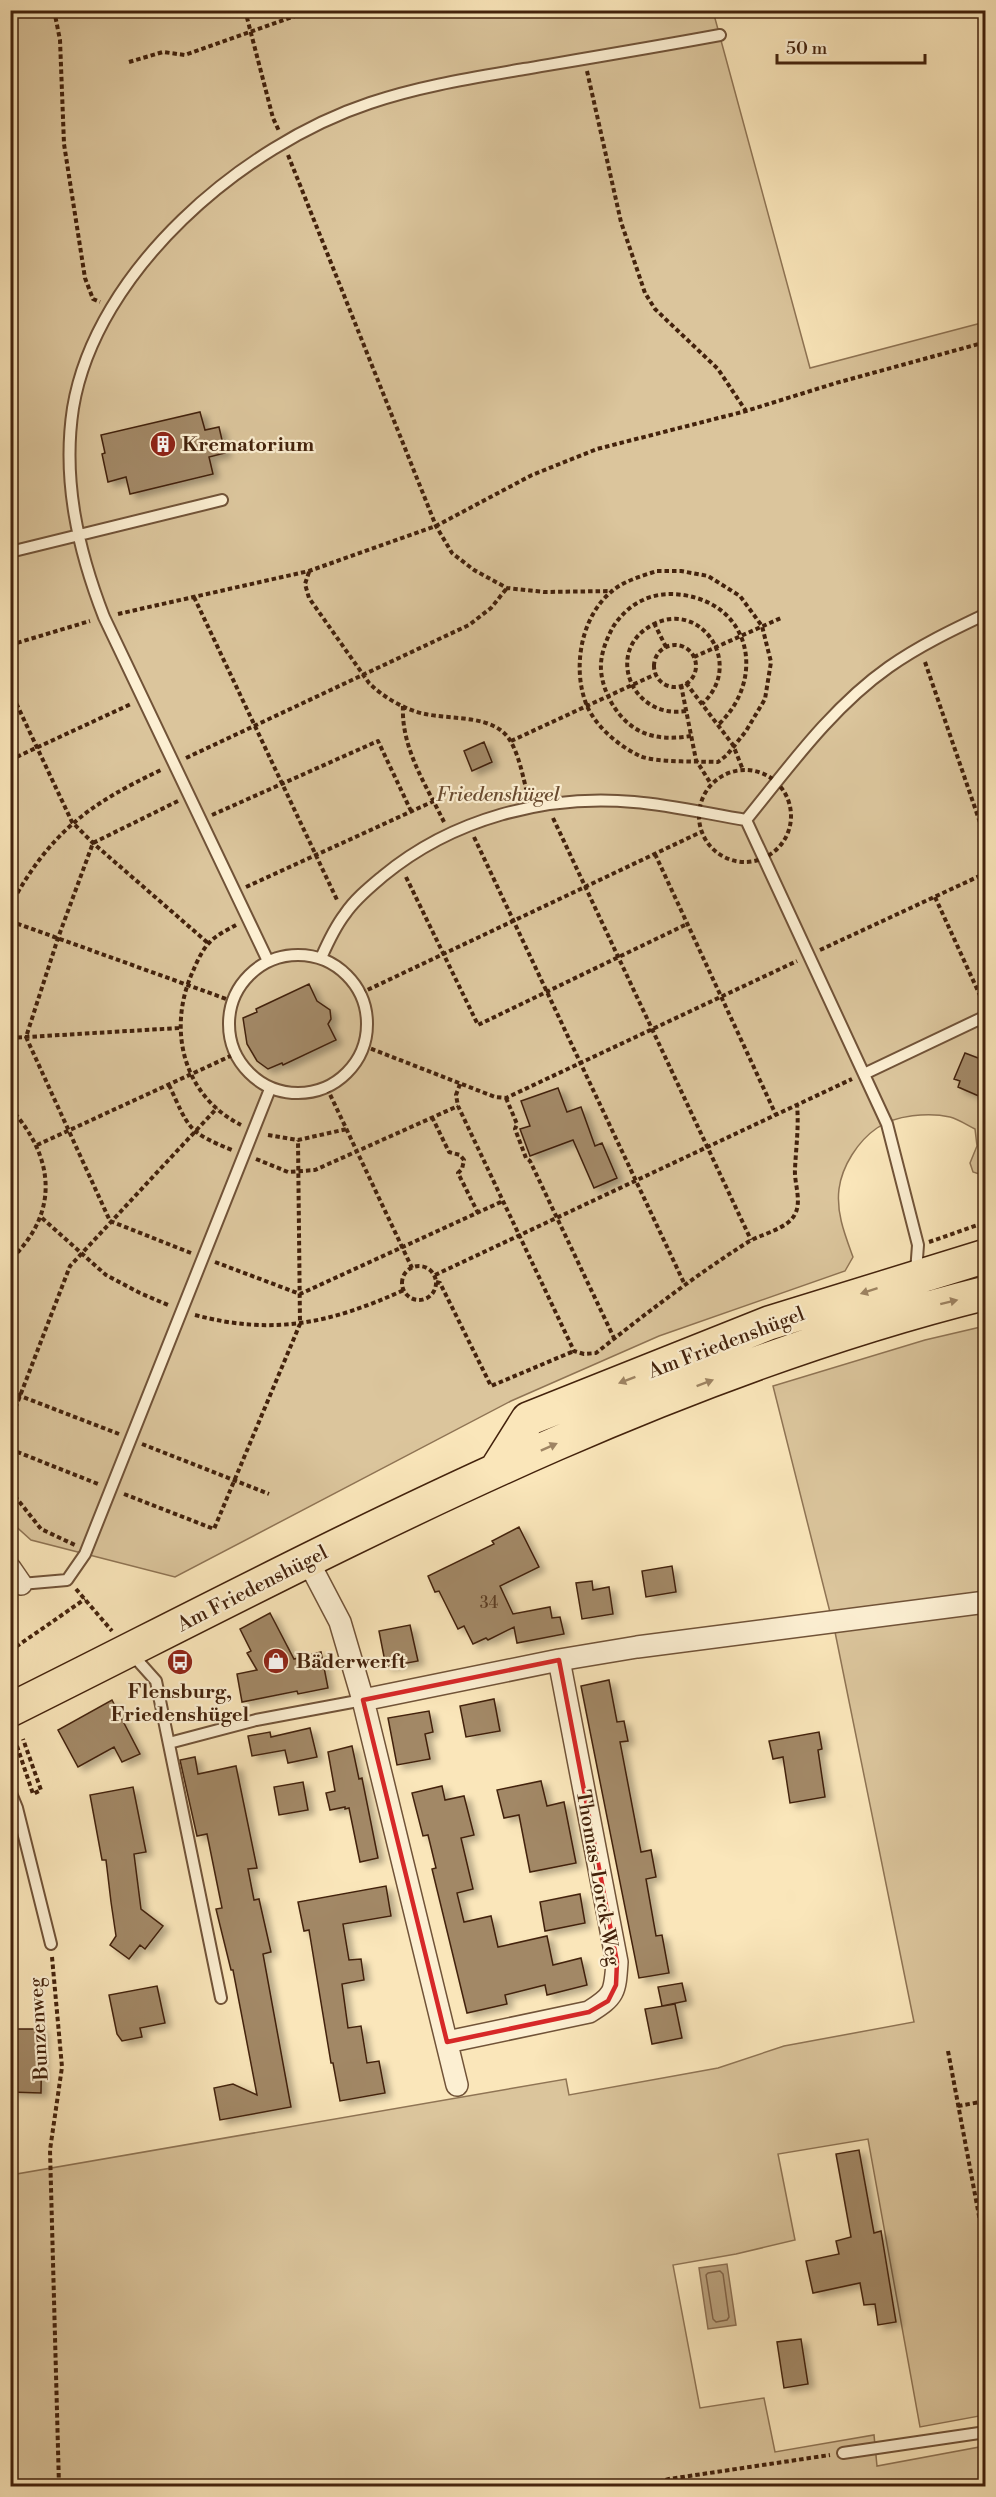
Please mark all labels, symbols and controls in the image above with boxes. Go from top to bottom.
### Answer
scale bar [777,27,926,65]
text: 50 m [786,37,828,60]
building icon: Krematorium [148,429,178,459]
place label: Krematorium [182,433,314,458]
park label: Friedenshügel [436,783,560,808]
one-way arrow [860,1287,878,1296]
one-way arrow [940,1296,959,1306]
street label: Am Friedenshügel [644,1302,808,1385]
one-way arrow [618,1376,636,1385]
one-way arrow [696,1378,714,1388]
one-way arrow [541,1442,559,1452]
street label: Am Friedenshügel [172,1541,332,1639]
house number: 34 [480,1593,499,1613]
shop icon: Bäderwerft [261,1646,291,1676]
bus stop icon: Flensburg, Friedenshügel [165,1647,195,1677]
place label: Bäderwerft [296,1650,407,1675]
place label: Flensburg, Friedenshügel [111,1680,250,1728]
street label: Thomas-Lorck-Weg [570,1788,625,1969]
street label: Bunzenweg [24,1976,55,2082]

